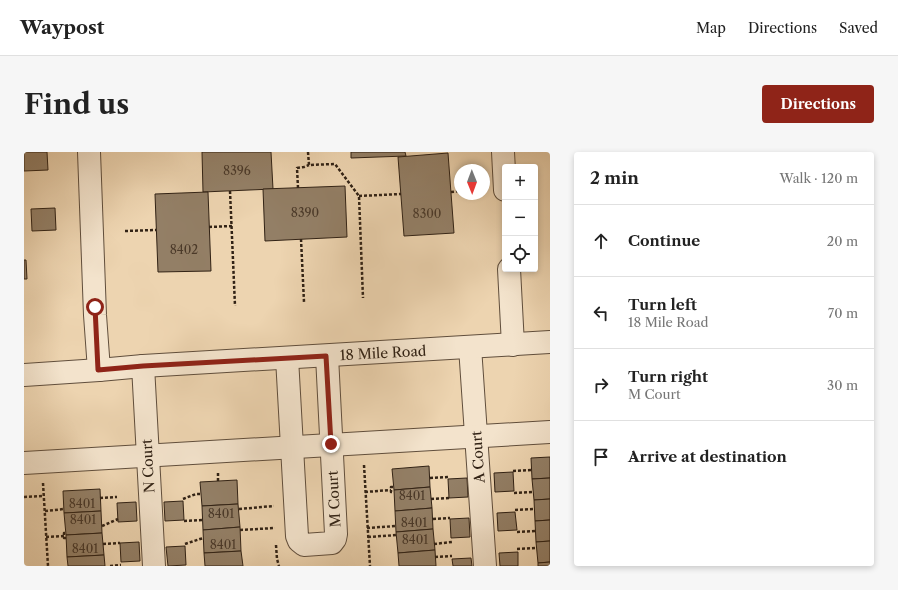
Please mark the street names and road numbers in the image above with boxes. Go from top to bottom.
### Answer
street label: 18 Mile Road [339,342,427,364]
street label: A Court [467,430,489,485]
street label: N Court [138,438,158,494]
street label: M Court [324,470,344,528]

